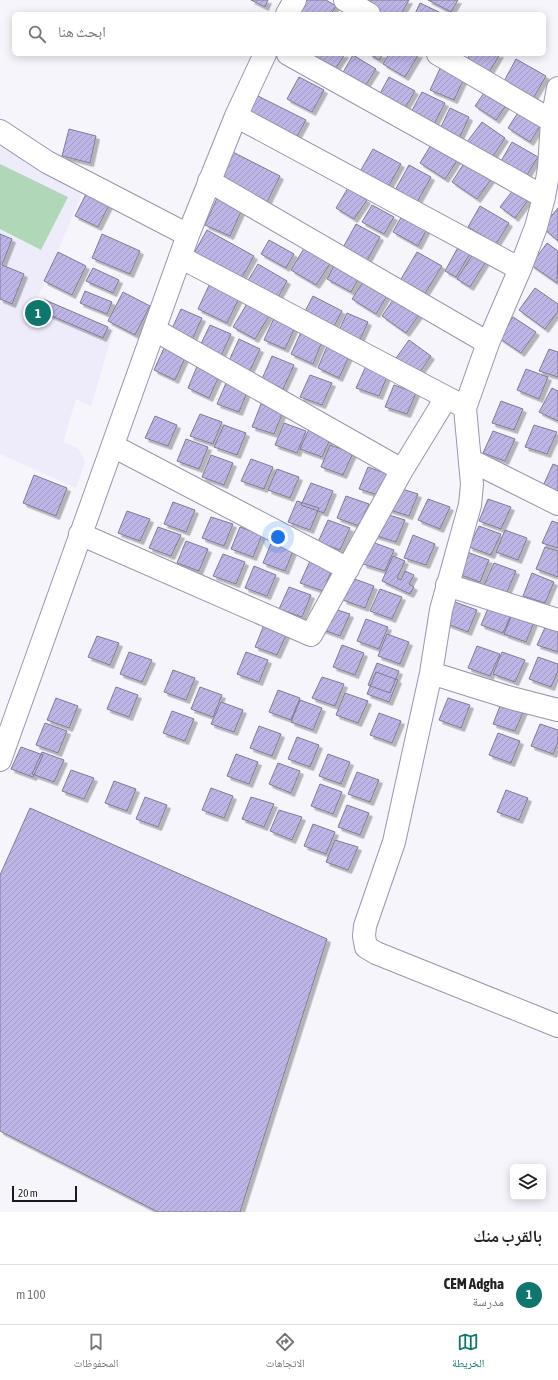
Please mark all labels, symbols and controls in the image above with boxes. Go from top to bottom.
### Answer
search box [12,12,546,56]
icon: search [26,23,48,45]
text: ابحث هنا [58,23,106,40]
pin: 1 [25,298,51,328]
your location [268,527,288,547]
map controls [510,1164,546,1200]
button: layers [510,1164,546,1200]
scale bar [12,1184,77,1203]
text: 20 m [18,1187,38,1199]
text: بالقرب منك [473,1226,542,1246]
text: CEM Adgha [444,1275,504,1292]
text: 100 m [16,1287,46,1302]
text: 1 [526,1287,532,1302]
text: مدرسة [472,1294,504,1309]
tab: المحفوظات [74,1331,118,1374]
tab: الاتجاهات [266,1331,305,1374]
tab: الخريطة [452,1331,484,1374]

